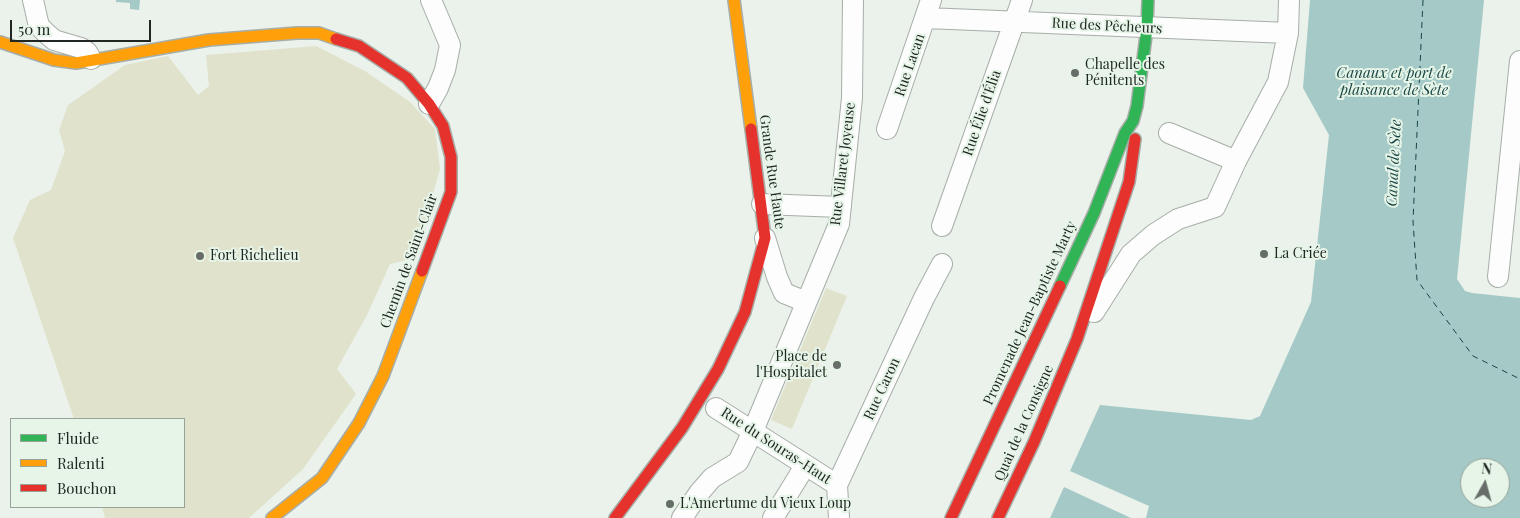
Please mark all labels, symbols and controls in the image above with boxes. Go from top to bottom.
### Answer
scale bar [12,10,154,42]
street label: Rue des Pêcheurs [1051,15,1163,37]
text: 50 m [18,19,50,39]
street label: Rue Lacan [891,31,929,99]
place label: Chapelle des Pénitents [1085,57,1165,90]
water label: Canaux et port de plaisance de Sète [1336,64,1452,99]
marker: Chapelle des Pénitents [1069,67,1081,79]
street label: Rue Élie d'Élia [960,68,1004,158]
street label: Rue Villaret Joyeuse [827,101,859,227]
street label: Grande Rue Haute [756,114,788,230]
water label: Canal de Sète [1383,119,1405,207]
street label: Chemin de Saint-Clair [377,191,441,331]
street label: Promenade Jean-Baptiste Marty [980,218,1080,408]
place label: La Criée [1274,246,1327,262]
place label: Fort Richelieu [210,248,299,264]
marker: La Criée [1258,248,1270,260]
marker: Fort Richelieu [194,250,206,262]
place label: Place de l'Hospitalet [756,349,827,382]
street label: Rue Caron [860,355,904,423]
marker: Place de l'Hospitalet [831,359,843,371]
street label: Quai de la Consigne [991,362,1057,484]
street label: Rue du Souras-Haut [718,404,834,488]
legend [10,418,185,508]
text: Fluide [57,428,99,448]
text: Ralenti [57,453,105,473]
north arrow [1460,458,1510,508]
text: N [1481,459,1493,479]
text: Bouchon [57,478,117,498]
place label: L'Amertume du Vieux Loup [680,496,851,512]
marker: L'Amertume du Vieux Loup [664,498,676,510]

